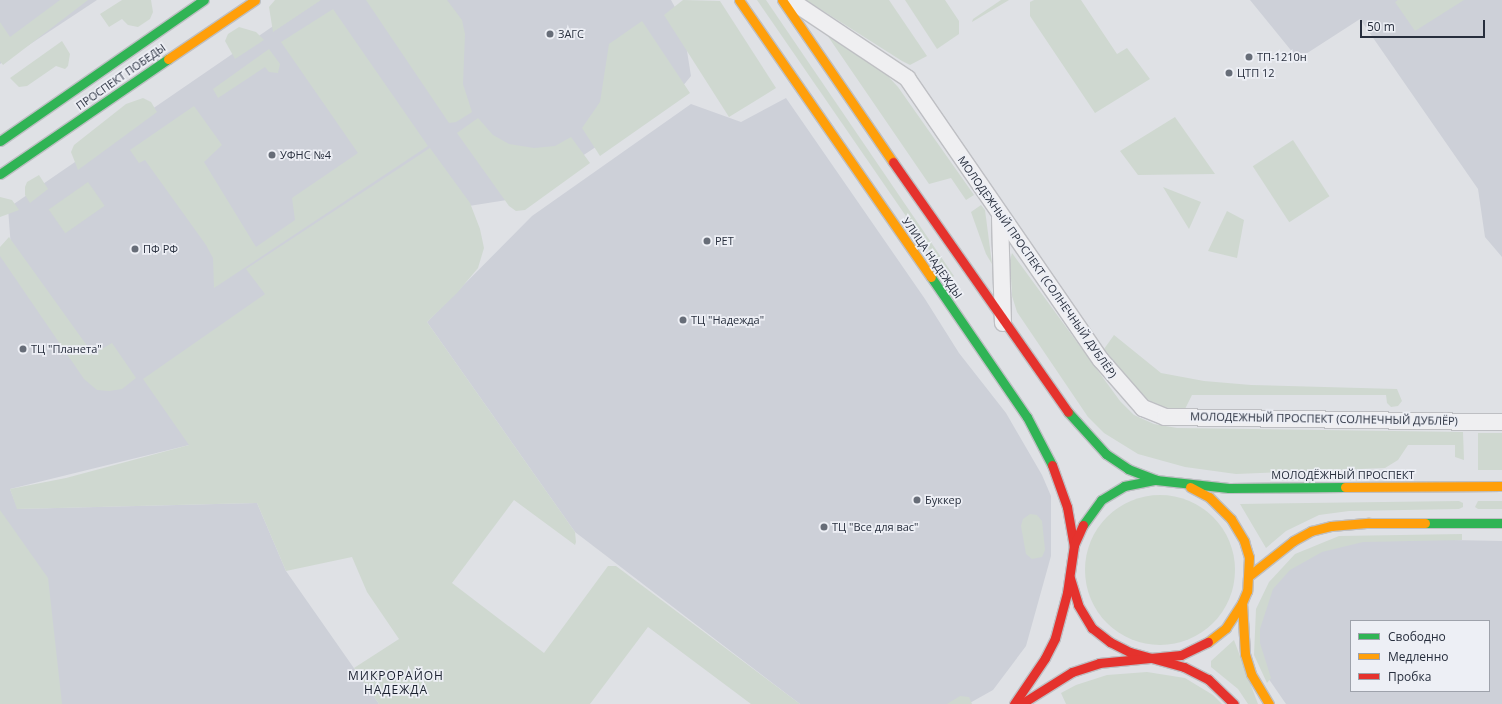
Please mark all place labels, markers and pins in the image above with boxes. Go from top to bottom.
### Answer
place label: ЗАГС [558,27,584,41]
marker: ЗАГС [545,29,555,39]
place label: ТП-1210н [1257,50,1307,64]
marker: ТП-1210н [1244,52,1254,62]
place label: ЦТП 12 [1237,66,1275,80]
marker: ЦТП 12 [1224,68,1234,78]
place label: УФНС №4 [280,148,331,162]
marker: УФНС №4 [267,150,277,160]
place label: РЕТ [715,234,734,248]
marker: РЕТ [702,236,712,246]
place label: ПФ РФ [143,242,178,256]
marker: ПФ РФ [130,244,140,254]
place label: ТЦ "Надежда" [691,313,764,327]
marker: ТЦ "Надежда" [678,315,688,325]
place label: ТЦ "Планета" [31,342,102,356]
marker: ТЦ "Планета" [18,344,28,354]
place label: Буккер [925,493,962,507]
marker: Буккер [912,495,922,505]
place label: ТЦ "Все для вас" [832,520,918,534]
marker: ТЦ "Все для вас" [819,522,829,532]

